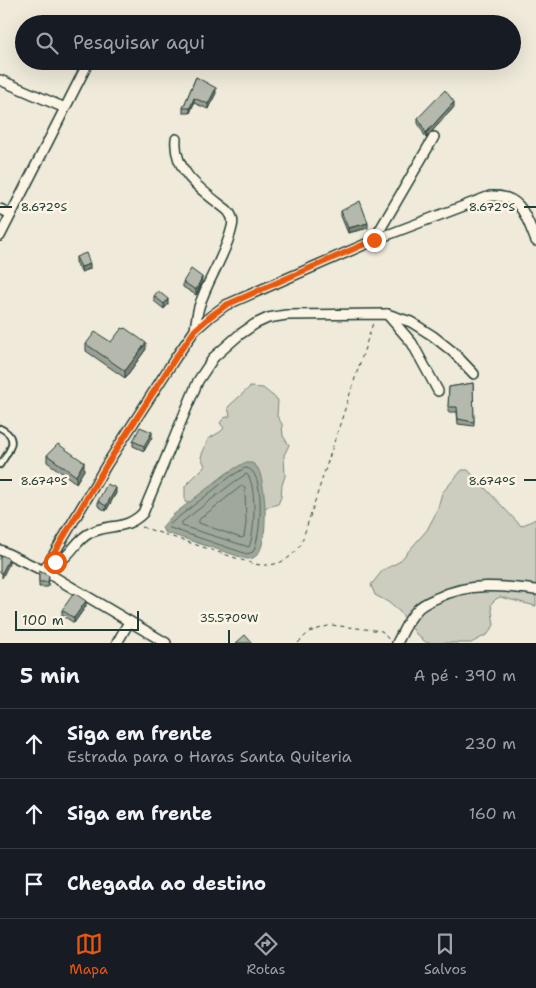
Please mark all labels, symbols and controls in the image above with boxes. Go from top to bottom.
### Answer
search box [15,15,521,70]
icon: search [33,29,61,57]
text: Pesquisar aqui [73,30,205,55]
text: 8.672°S [21,199,68,215]
text: 8.672°S [469,199,516,215]
route end [363,229,386,252]
text: 8.674°S [21,473,68,489]
text: 8.674°S [469,473,516,489]
route start [44,551,67,574]
scale bar [15,608,139,631]
text: 35.570°W [199,610,259,626]
text: 100 m [22,611,64,629]
text: 5 min [20,662,80,690]
text: A pé · 390 m [414,665,516,686]
text: Siga em frente [67,721,212,746]
icon: ahead [20,730,48,758]
text: 230 m [464,733,516,754]
text: Estrada para o Haras Santa Quiteria [67,746,352,767]
icon: ahead [20,800,48,828]
text: Siga em frente [67,801,212,826]
text: 160 m [469,803,516,824]
icon: arrive [20,870,48,898]
text: Chegada ao destino [67,871,266,896]
tab: Mapa [69,930,108,978]
tab: Rotas [246,930,285,978]
tab: Salvos [424,930,467,978]

